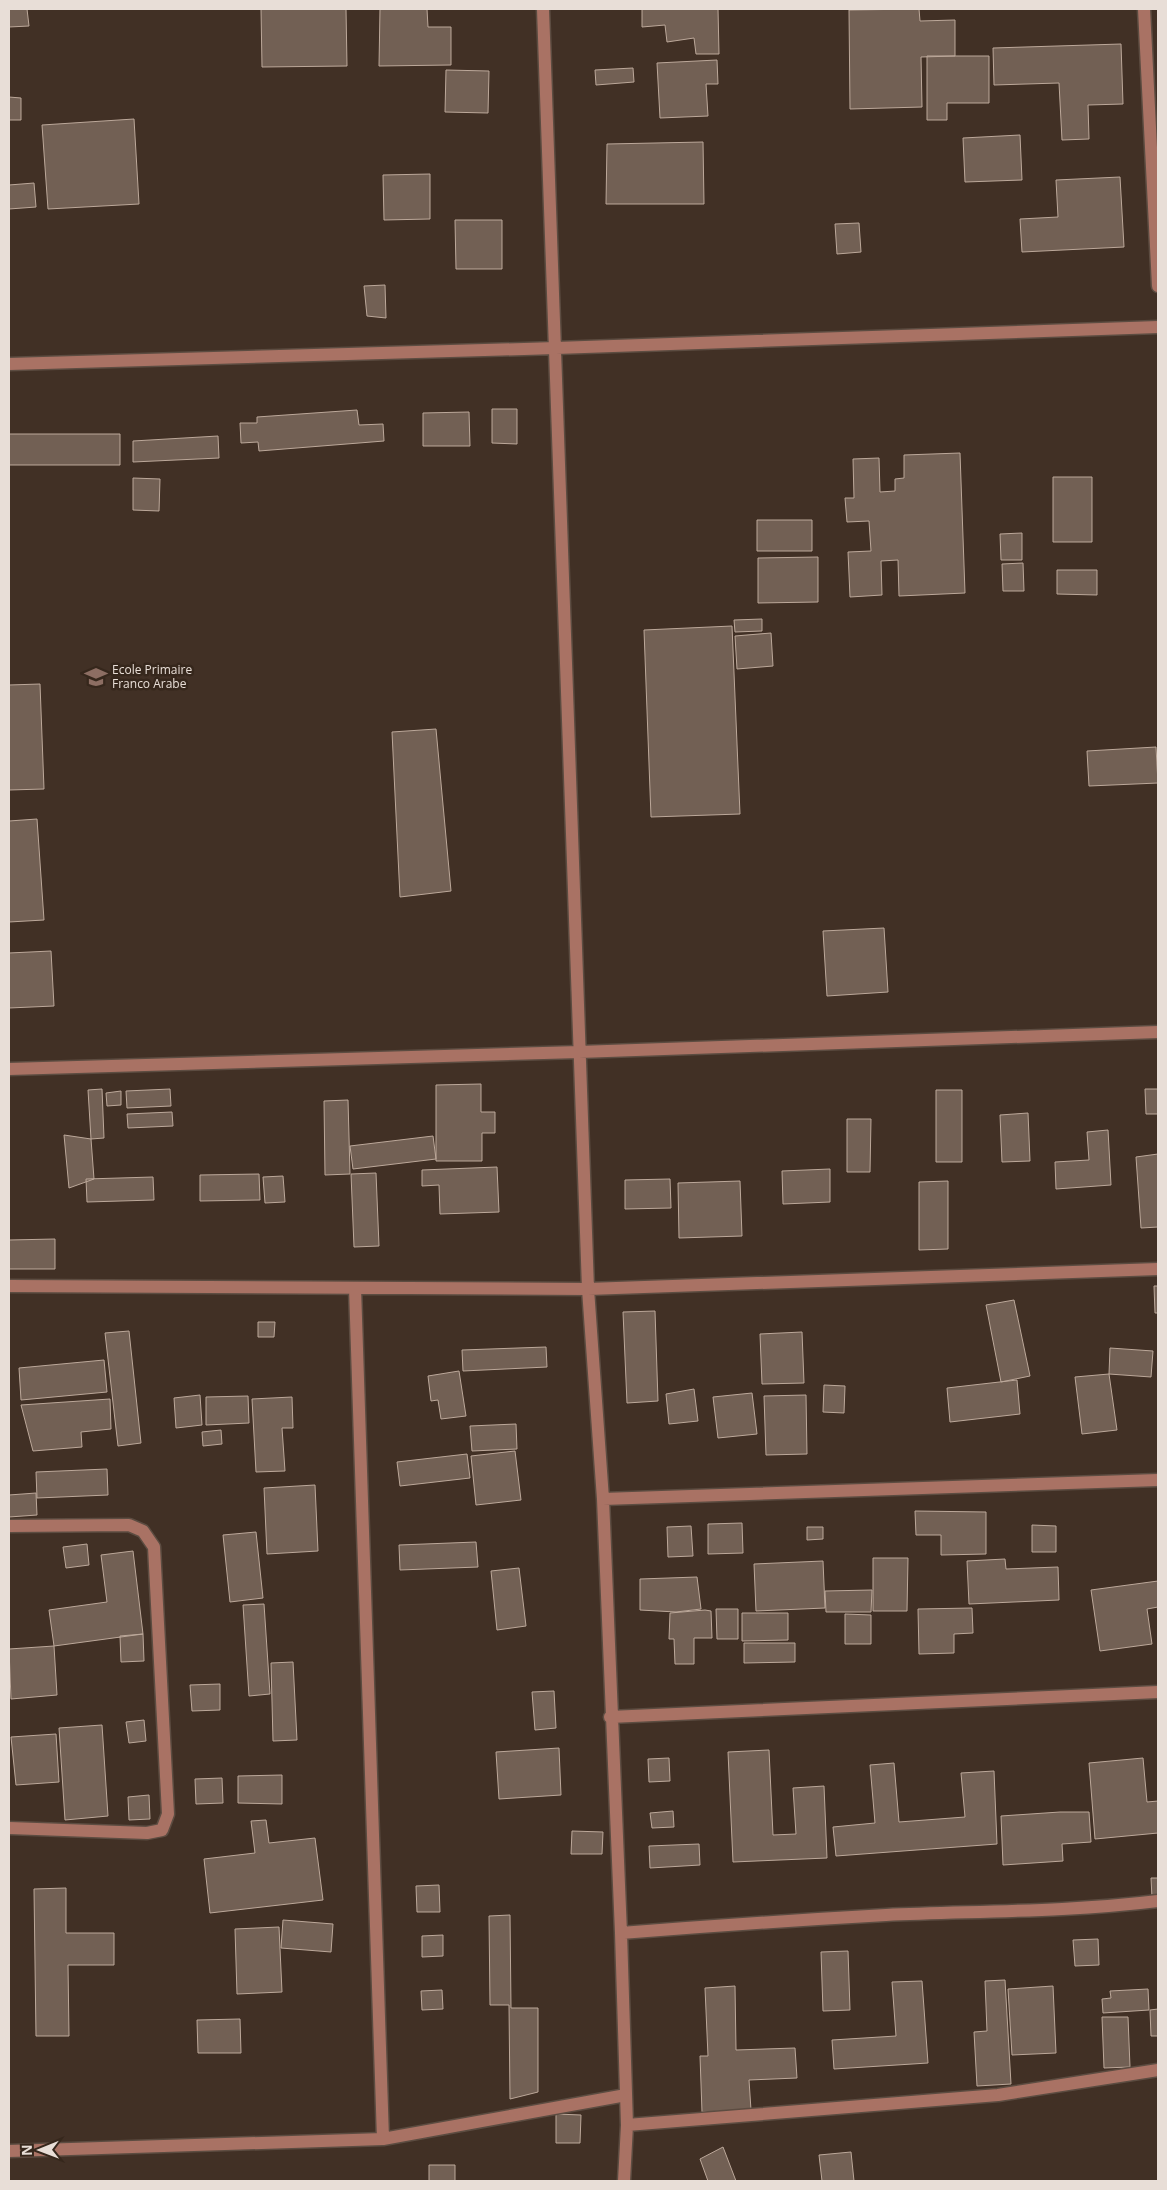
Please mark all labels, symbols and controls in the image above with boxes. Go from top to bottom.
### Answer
place label: Ecole Primaire Franco Arabe [112,661,192,692]
school or university icon: Ecole Primaire Franco Arabe [83,664,109,690]
north arrow [15,2125,65,2175]
text: N [17,2144,36,2156]

